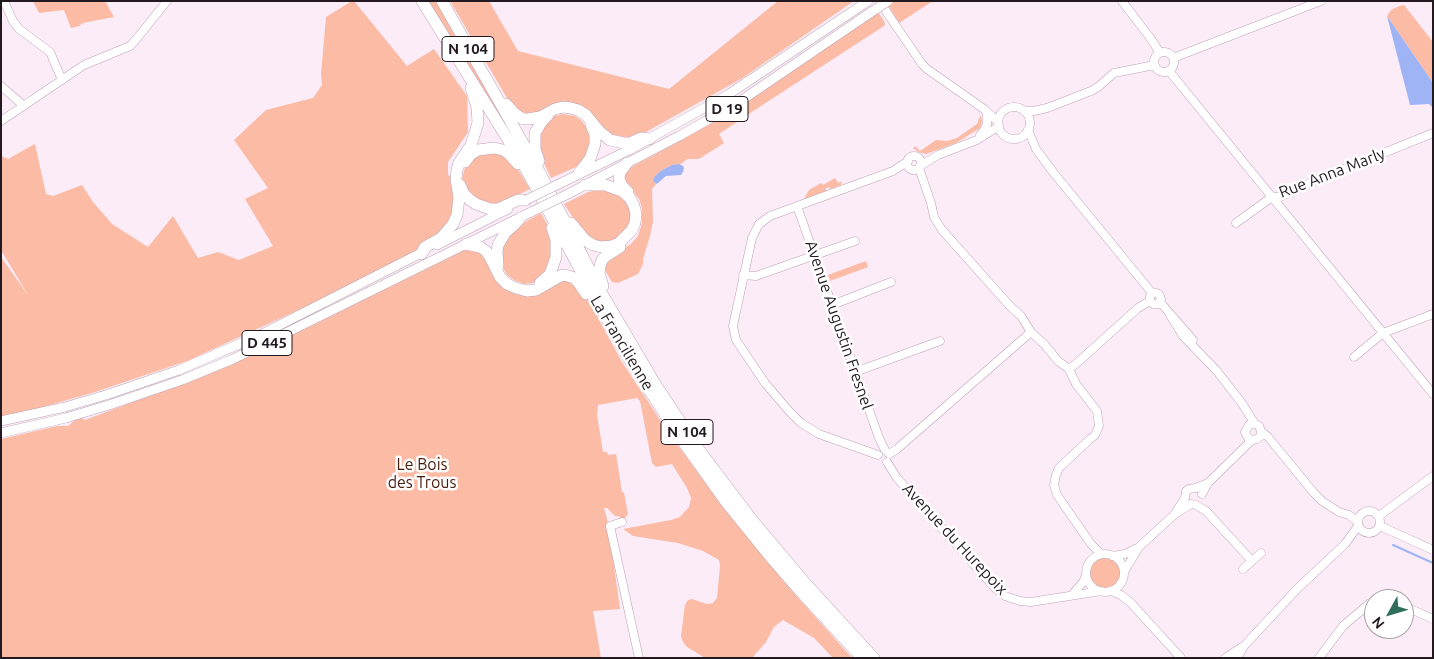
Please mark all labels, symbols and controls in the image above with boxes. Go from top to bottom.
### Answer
road number: N 104 [442,36,494,62]
road number: D 19 [706,96,748,122]
street label: Rue Anna Marly [1276,144,1388,202]
street label: Avenue Augustin Fresnel [801,238,877,412]
street label: La Francilienne [586,292,658,394]
road number: D 445 [242,330,292,356]
road number: N 104 [661,420,713,444]
park label: Le Bois des Trous [388,455,456,493]
street label: Avenue du Hurepoix [898,479,1012,599]
north arrow [1364,589,1414,639]
text: N [1369,614,1388,632]

